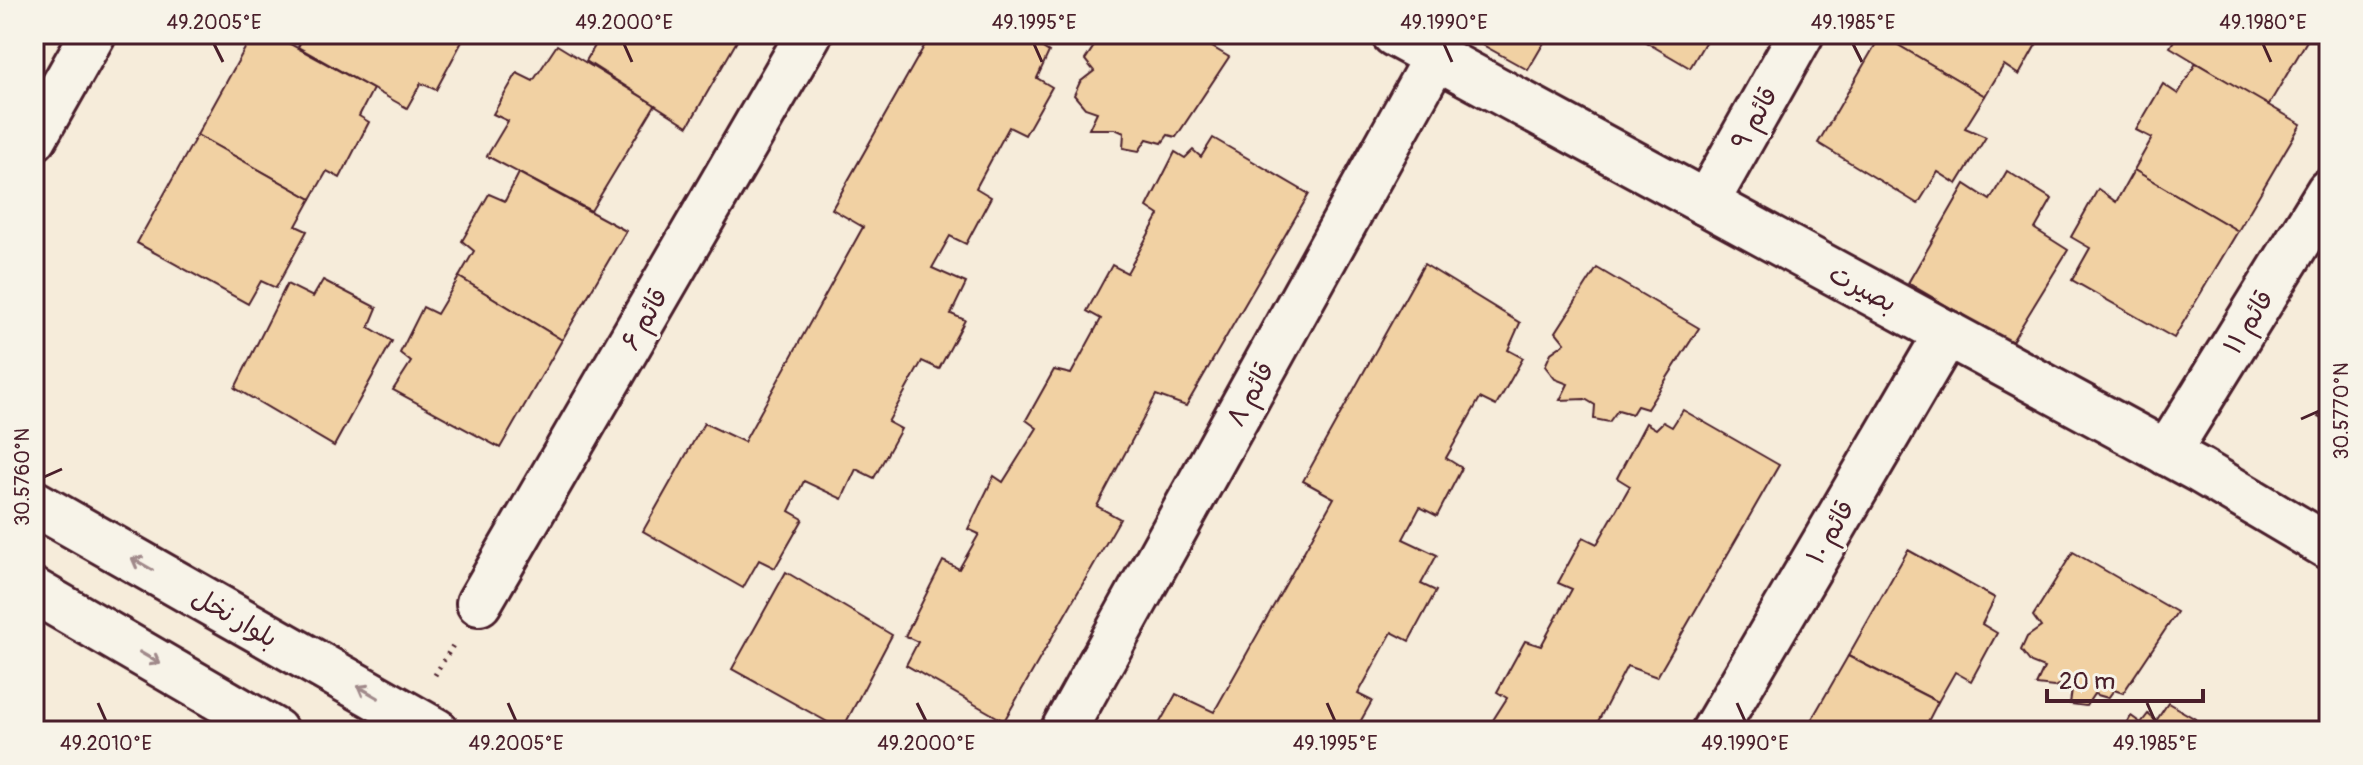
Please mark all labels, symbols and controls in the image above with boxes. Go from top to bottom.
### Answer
text: 49.2005°E [167,10,261,35]
text: 49.2000°E [575,10,673,35]
text: 49.1995°E [992,10,1076,35]
text: 49.1990°E [1400,10,1488,35]
text: 49.1985°E [1811,10,1895,35]
text: 49.1980°E [2219,10,2307,35]
street label: قائم ۹ [1725,81,1788,157]
street label: بصیرت [1823,258,1902,320]
street label: قائم ۶ [614,283,678,358]
street label: قائم ۱۱ [2217,284,2283,362]
street label: قائم ۸ [1220,357,1284,434]
text: 30.5770°N [2329,362,2354,460]
text: 30.5760°N [10,428,35,526]
street label: قائم ۱۰ [1800,495,1865,572]
one-way arrow [131,556,154,572]
street label: بلوار نخل [186,581,283,655]
one-way arrow [138,650,161,666]
scale bar [2047,653,2203,703]
text: 20 m [2059,667,2115,696]
one-way arrow [357,684,380,700]
text: 49.2010°E [60,731,152,756]
text: 49.2005°E [469,731,563,756]
text: 49.2000°E [877,731,975,756]
text: 49.1995°E [1293,731,1377,756]
text: 49.1990°E [1701,731,1789,756]
text: 49.1985°E [2113,731,2197,756]

